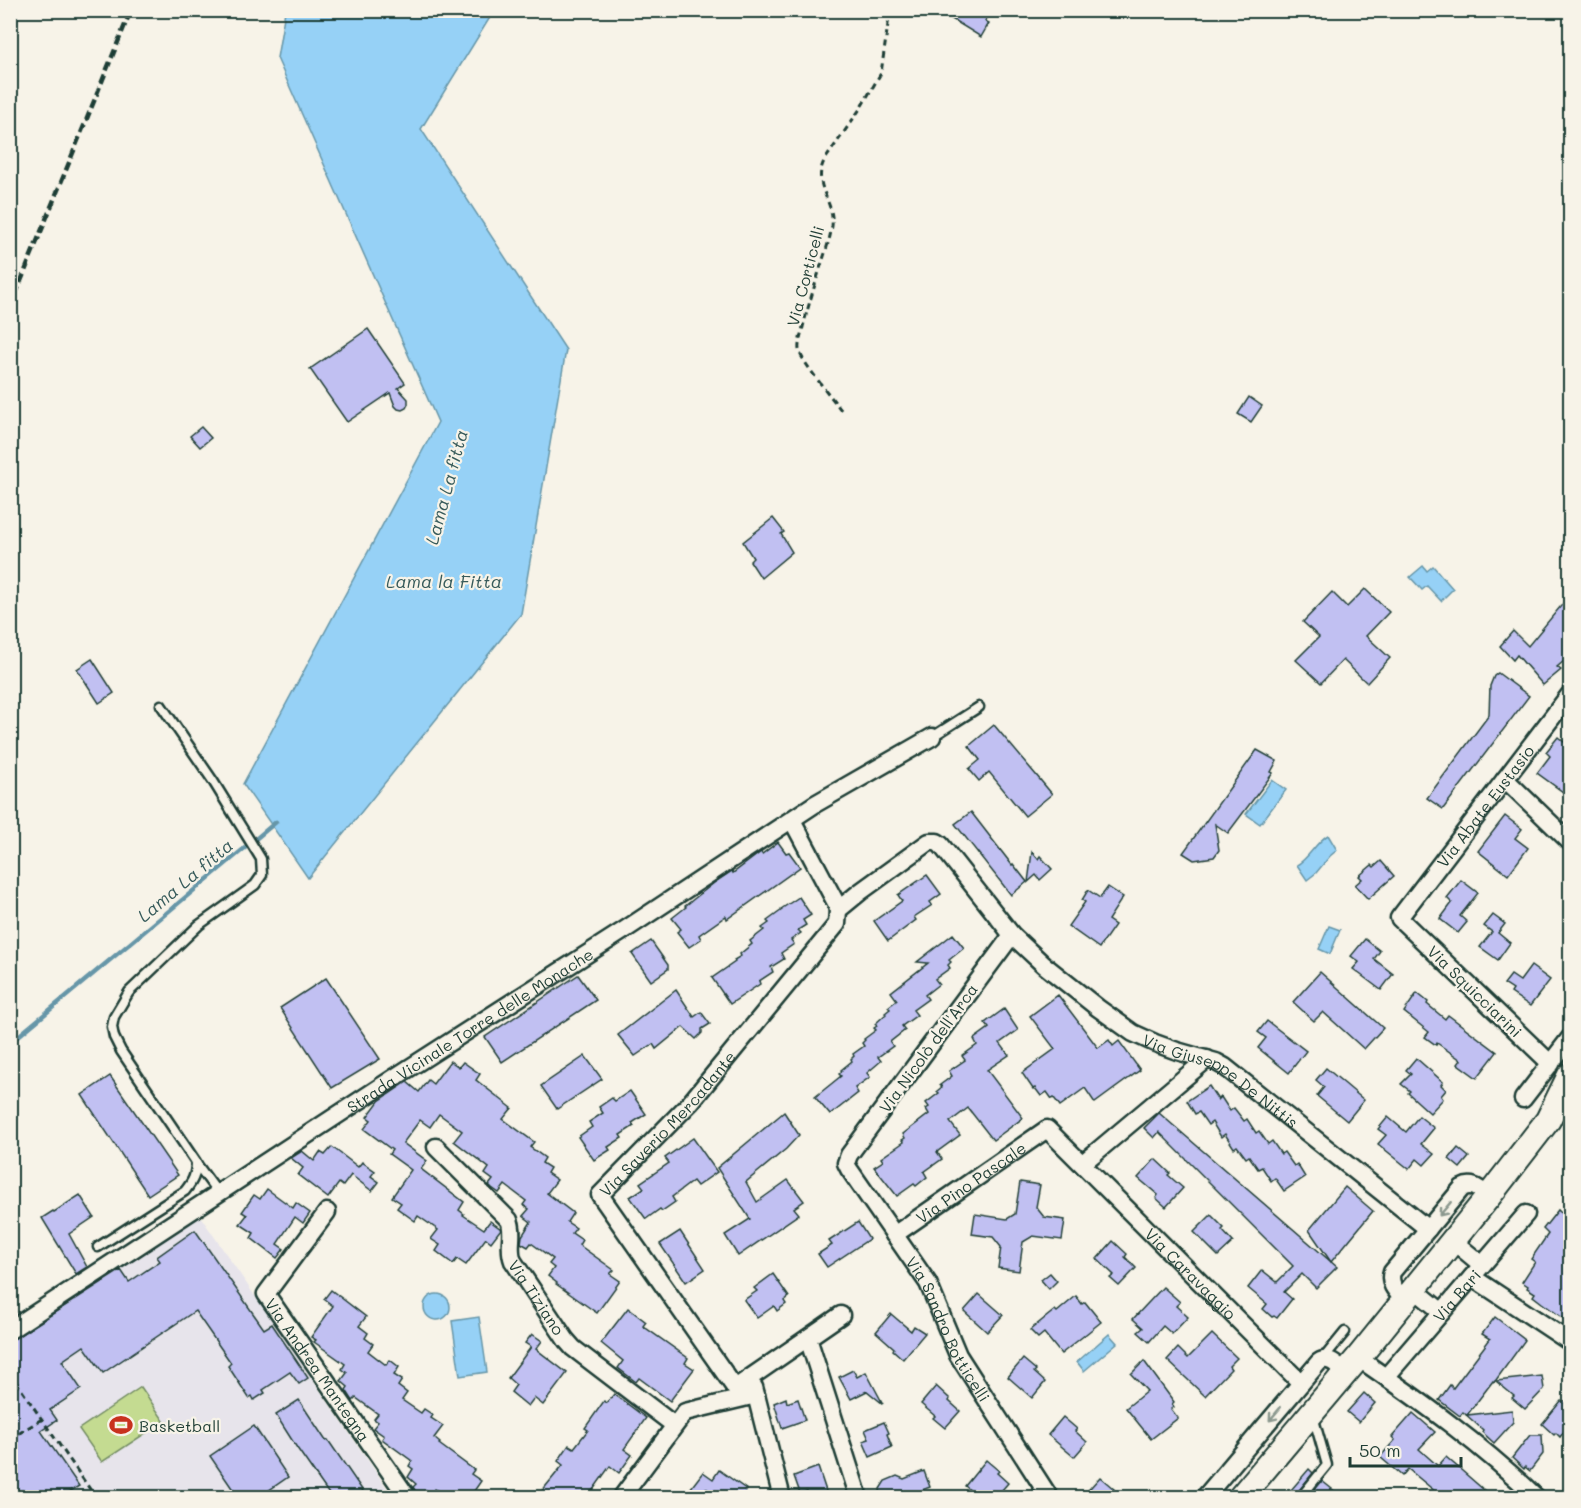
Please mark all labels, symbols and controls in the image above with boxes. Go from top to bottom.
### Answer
street label: Via Corticelli [781,223,829,329]
water label: Lama La fitta [419,427,473,547]
water label: Lama la Fitta [386,569,502,593]
street label: Via Abate Eustasio [1431,740,1538,871]
water label: Lama La fitta [132,833,238,927]
street label: Via Squicciarini [1423,941,1527,1041]
street label: Strada Vicinale Torre delle Monache [342,943,597,1117]
street label: Via Nicolò dell'Arca [874,979,982,1117]
street label: Via Giuseppe De Nittis [1139,1028,1303,1132]
street label: Via Saverio Mercadante [594,1046,740,1200]
street label: Via Pino Pascale [911,1137,1030,1227]
one-way arrow [1438,1201,1451,1217]
street label: Via Caravaggio [1141,1223,1241,1323]
street label: Via Sandro Botticelli [902,1252,996,1405]
street label: Via Tiziano [504,1255,570,1339]
street label: Via Bari [1428,1264,1485,1326]
street label: Via Andrea Mantegna [261,1294,376,1445]
one-way arrow [1268,1406,1281,1422]
sports icon: Basketball [108,1412,134,1438]
place label: Basketball [139,1415,220,1436]
scale bar [1350,1430,1461,1468]
text: 50 m [1359,1438,1401,1462]

